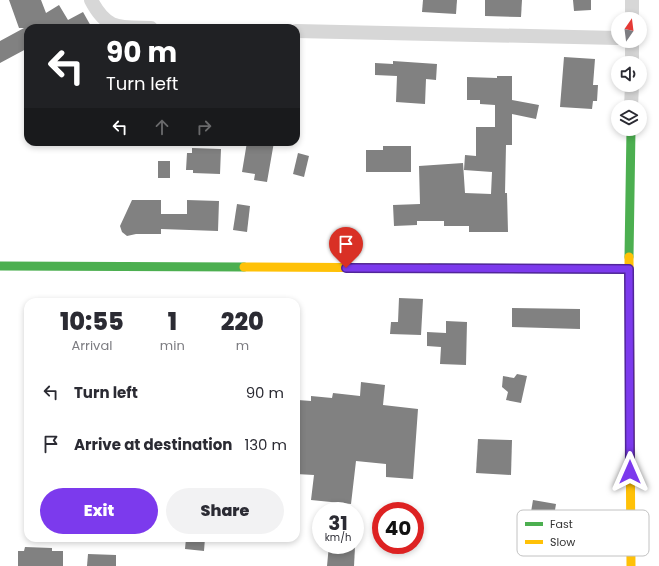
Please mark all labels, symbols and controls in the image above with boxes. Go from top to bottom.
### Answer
north arrow [611,12,647,48]
map controls [611,12,647,136]
text: 90 m [106,33,177,72]
icon: left [40,40,92,92]
button: sound [611,56,647,92]
text: Turn left [106,71,178,96]
button: layers [611,100,647,136]
icon: left [109,116,131,138]
icon: ahead [151,116,173,138]
icon: right [193,116,215,138]
pin [329,227,363,268]
icon: arrive [335,233,357,255]
text: 10:55 [60,305,124,338]
text: 1 [168,305,177,338]
text: 220 [221,305,264,338]
text: Arrival [71,336,112,355]
text: min [160,336,185,355]
text: m [236,336,249,355]
icon: left [40,381,62,403]
text: Turn left [74,382,138,403]
text: 90 m [246,382,284,403]
icon: arrive [40,433,62,455]
text: Arrive at destination [74,434,232,455]
text: 130 m [244,434,287,455]
position arrow [609,451,651,493]
button: Exit [40,488,158,534]
button: Share [166,488,284,534]
speed limit sign: 40 [372,502,424,554]
text: 31 [328,509,348,537]
legend [517,510,649,556]
text: Fast [550,516,573,532]
text: km/h [325,530,351,545]
text: Slow [550,534,575,550]

